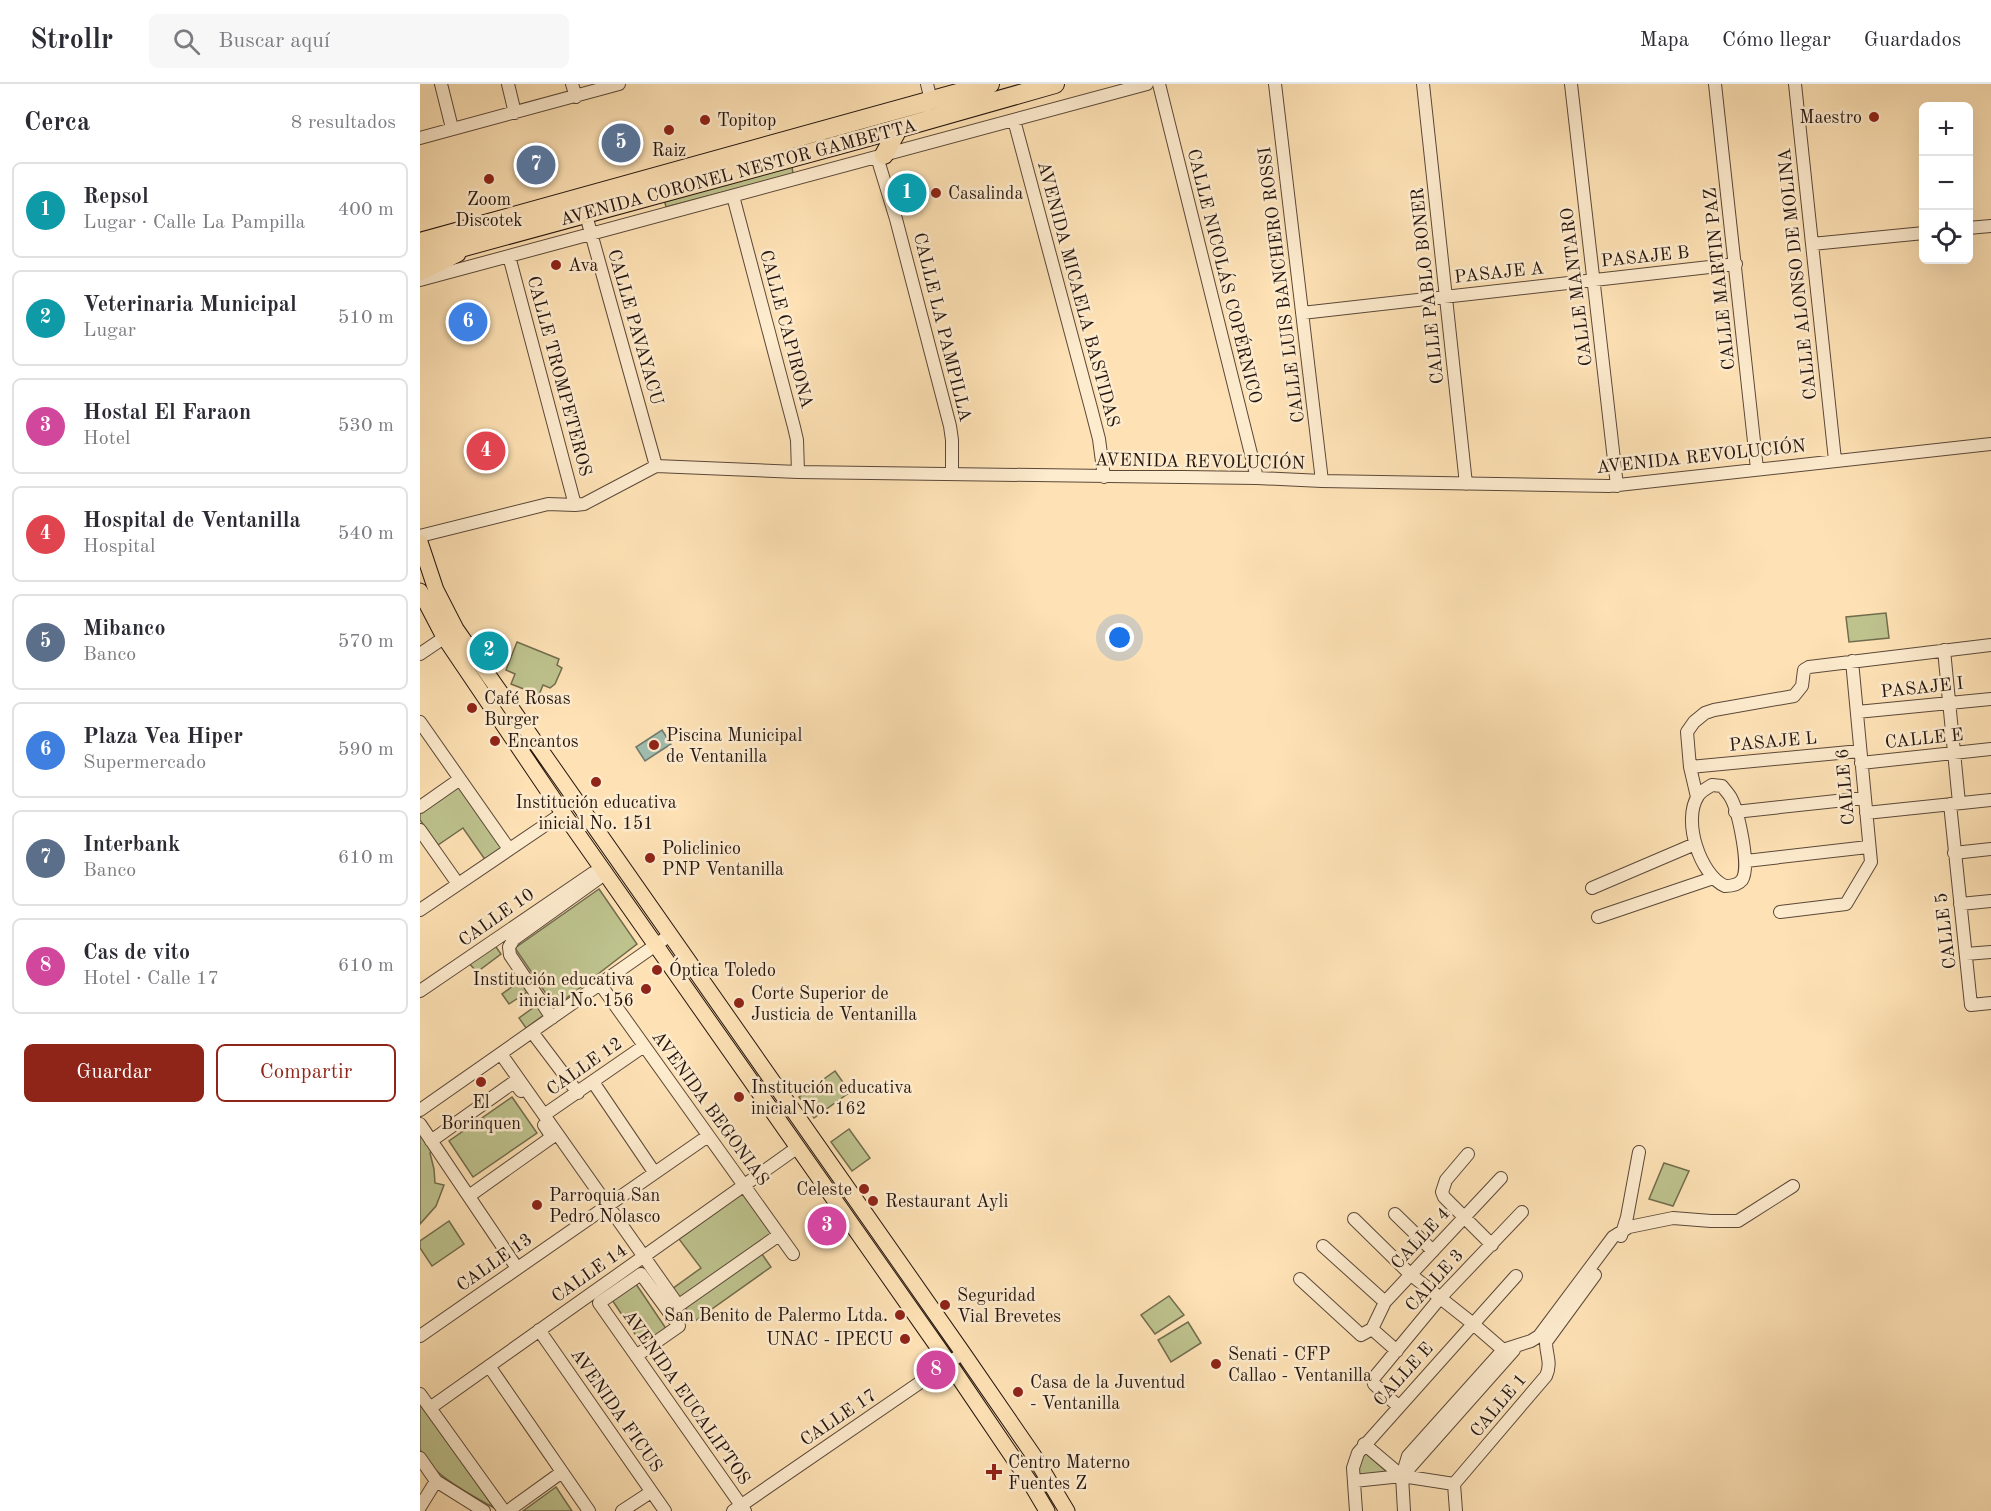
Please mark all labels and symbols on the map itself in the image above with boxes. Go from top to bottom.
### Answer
place label: Maestro [1799,109,1862,127]
marker: Maestro [1867,110,1881,124]
place label: Topitop [717,112,776,130]
marker: Topitop [698,113,712,127]
street label: AVENIDA CORONEL NESTOR GAMBETTA [558,117,919,229]
pin: 5 [602,120,640,166]
marker: Raiz [662,123,676,137]
pin: 7 [516,142,556,188]
place label: Raiz [652,142,686,160]
street label: CALLE NICOLÁS COPÉRNICO [1184,146,1268,405]
street label: CALLE LUIS BANCHERO ROSSI [1256,146,1308,424]
street label: CALLE ALONSO DE MOLINA [1776,147,1820,401]
street label: AVENIDA MICAELA BASTIDAS [1034,159,1122,429]
pin: 1 [888,170,926,216]
marker: Zoom Discotek [482,172,496,186]
place label: Casalinda [948,185,1023,203]
marker: Casalinda [929,186,943,200]
street label: CALLE PABLO BONER [1409,187,1447,385]
street label: CALLE MARTIN PAZ [1701,187,1739,371]
place label: Zoom Discotek [455,191,523,230]
street label: CALLE MANTARO [1558,206,1596,367]
street label: CALLE LA PAMPILLA [910,231,974,424]
street label: PASAJE B [1600,243,1690,271]
street label: CALLE PAVAYACU [604,247,666,407]
street label: CALLE CAPIRONA [756,248,816,411]
place label: Ava [568,257,599,275]
marker: Ava [549,258,563,272]
street label: PASAJE A [1453,259,1545,287]
street label: CALLE TROMPETEROS [524,274,594,478]
pin: 6 [448,300,488,344]
pin: 4 [466,428,506,473]
street label: AVENIDA REVOLUCIÓN [1595,432,1807,477]
street label: AVENIDA REVOLUCIÓN [1095,446,1306,473]
your location [1105,623,1134,652]
pin: 2 [470,628,508,674]
street label: PASAJE I [1880,675,1965,701]
place label: Café Rosas Burger [484,690,571,729]
marker: Café Rosas Burger [465,701,479,715]
street label: CALLE E [1884,726,1964,752]
place label: Piscina Municipal de Ventanilla [666,727,802,766]
street label: PASAJE L [1728,729,1818,755]
place label: Encantos [507,733,579,751]
marker: Encantos [488,734,502,748]
marker: Piscina Municipal de Ventanilla [647,738,661,752]
street label: CALLE 6 [1834,748,1858,826]
marker: Institución educativa inicial No. 151 [589,775,603,789]
place label: Institución educativa inicial No. 151 [515,794,677,833]
place label: Policlinico PNP Ventanilla [662,840,784,879]
marker: Policlinico PNP Ventanilla [643,851,657,865]
street label: CALLE 10 [456,885,538,950]
street label: CALLE 5 [1932,892,1960,970]
place label: Óptica Toledo [669,957,776,980]
marker: Óptica Toledo [650,963,664,977]
place label: Institución educativa inicial No. 156 [473,971,634,1010]
marker: Institución educativa inicial No. 156 [639,982,653,996]
place label: Corte Superior de Justicia de Ventanilla [751,985,917,1024]
marker: Corte Superior de Justicia de Ventanilla [732,996,746,1010]
street label: AVENIDA BEGONIAS [648,1028,772,1189]
street label: CALLE 12 [544,1034,626,1099]
marker: El Borinquen [474,1075,488,1089]
place label: Institución educativa inicial No. 162 [751,1079,912,1118]
marker: Institución educativa inicial No. 162 [732,1090,746,1104]
place label: El Borinquen [441,1094,521,1133]
place label: Celeste [796,1181,852,1199]
marker: Celeste [857,1182,871,1196]
place label: Parroquia San Pedro Nolasco [549,1187,661,1226]
place label: Restaurant Ayli [885,1193,1008,1211]
marker: Restaurant Ayli [866,1194,880,1208]
marker: Parroquia San Pedro Nolasco [530,1198,544,1212]
pin: 3 [808,1204,846,1248]
street label: CALLE 4 [1388,1204,1454,1273]
street label: CALLE 13 [454,1230,536,1295]
street label: CALLE 14 [549,1241,631,1306]
street label: CALLE 3 [1402,1246,1467,1315]
place label: Seguridad Vial Brevetes [957,1287,1061,1326]
marker: Seguridad Vial Brevetes [938,1298,952,1312]
street label: AVENIDA EUCALIPTOS [619,1307,753,1488]
place label: San Benito de Palermo Ltda. [664,1307,888,1325]
marker: San Benito de Palermo Ltda. [893,1308,907,1322]
place label: UNAC - IPECU [766,1331,893,1349]
marker: UNAC - IPECU [898,1332,912,1346]
street label: CALLE E [1371,1339,1437,1410]
street label: AVENIDA FICUS [567,1345,666,1476]
place label: Senati - CFP Callao - Ventanilla [1228,1346,1372,1385]
pin: 8 [916,1348,956,1392]
marker: Senati - CFP Callao - Ventanilla [1209,1357,1223,1371]
street label: CALLE 1 [1467,1370,1530,1441]
place label: Casa de la Juventud - Ventanilla [1030,1374,1186,1413]
marker: Casa de la Juventud - Ventanilla [1011,1385,1025,1399]
street label: CALLE 17 [797,1386,880,1450]
place label: Centro Materno Fuentes Z [1008,1454,1130,1493]
marker: Centro Materno Fuentes Z [985,1463,1003,1481]

